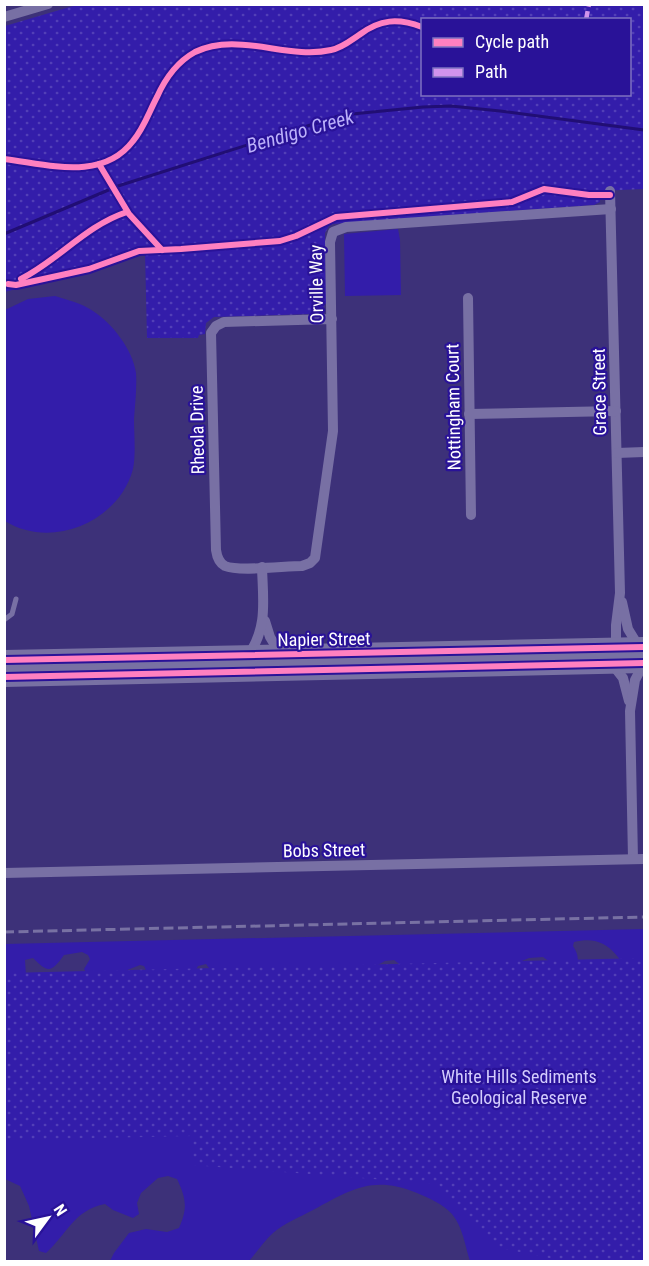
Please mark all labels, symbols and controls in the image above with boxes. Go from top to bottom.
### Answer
legend [421,18,631,96]
text: Cycle path [475,31,549,52]
text: Path [475,61,508,82]
water label: Bendigo Creek [244,104,358,158]
street label: Orville Way [305,244,327,323]
street label: Nottingham Court [441,343,465,471]
street label: Grace Street [588,348,610,436]
street label: Rheola Drive [186,386,208,474]
street label: Napier Street [277,628,371,650]
street label: Bobs Street [283,839,365,861]
park label: White Hills Sediments Geological Reserve [441,1066,597,1108]
north arrow [18,1188,78,1248]
text: N [50,1201,71,1219]

